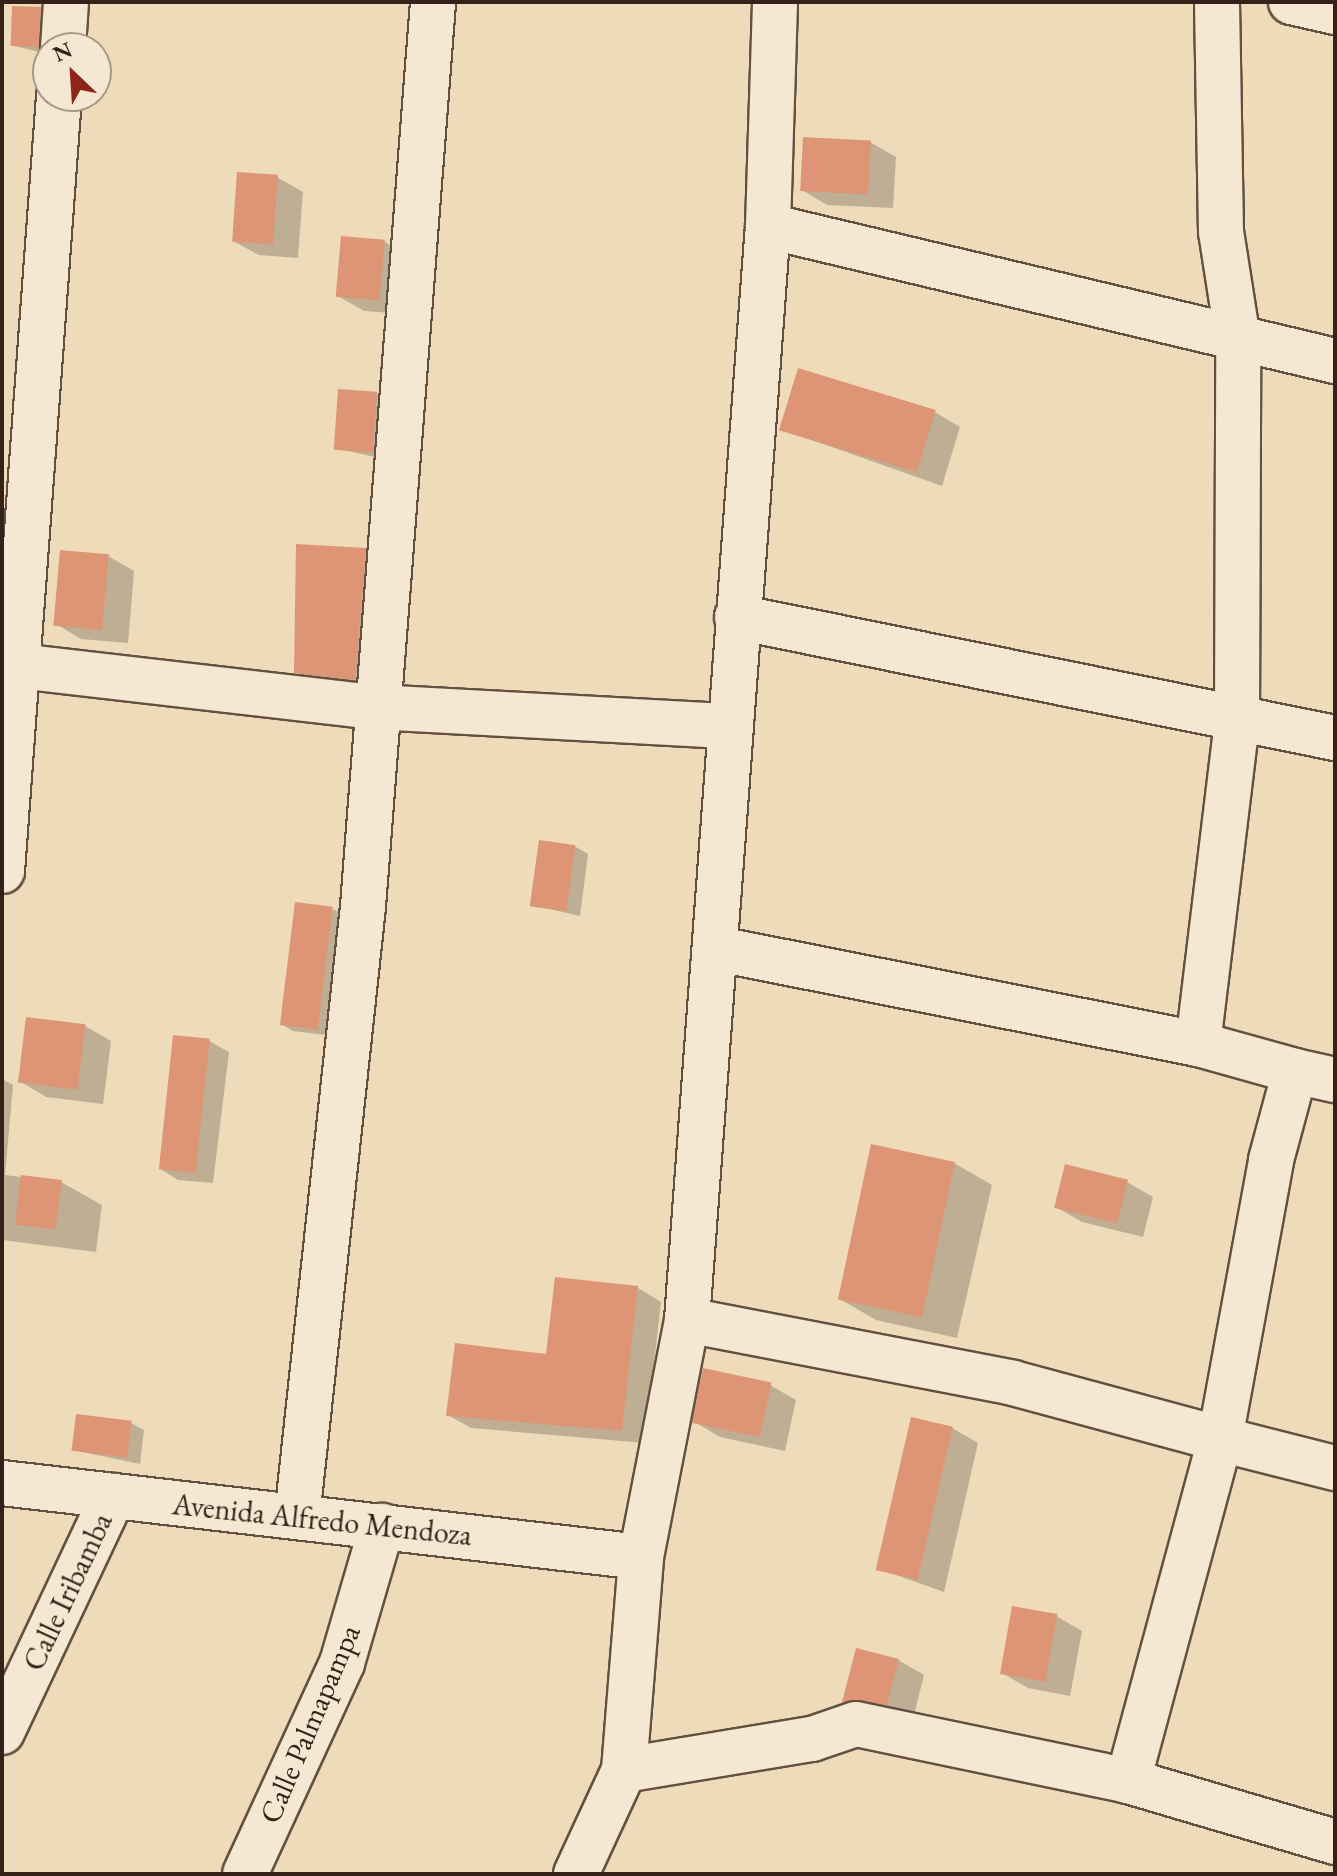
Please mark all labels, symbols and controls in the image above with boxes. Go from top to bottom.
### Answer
north arrow [32,32,112,112]
text: N [48,35,77,69]
street label: Avenida Alfredo Mendoza [171,1486,473,1554]
street label: Calle Iribamba [16,1507,120,1677]
street label: Calle Palmapampa [252,1619,368,1829]

